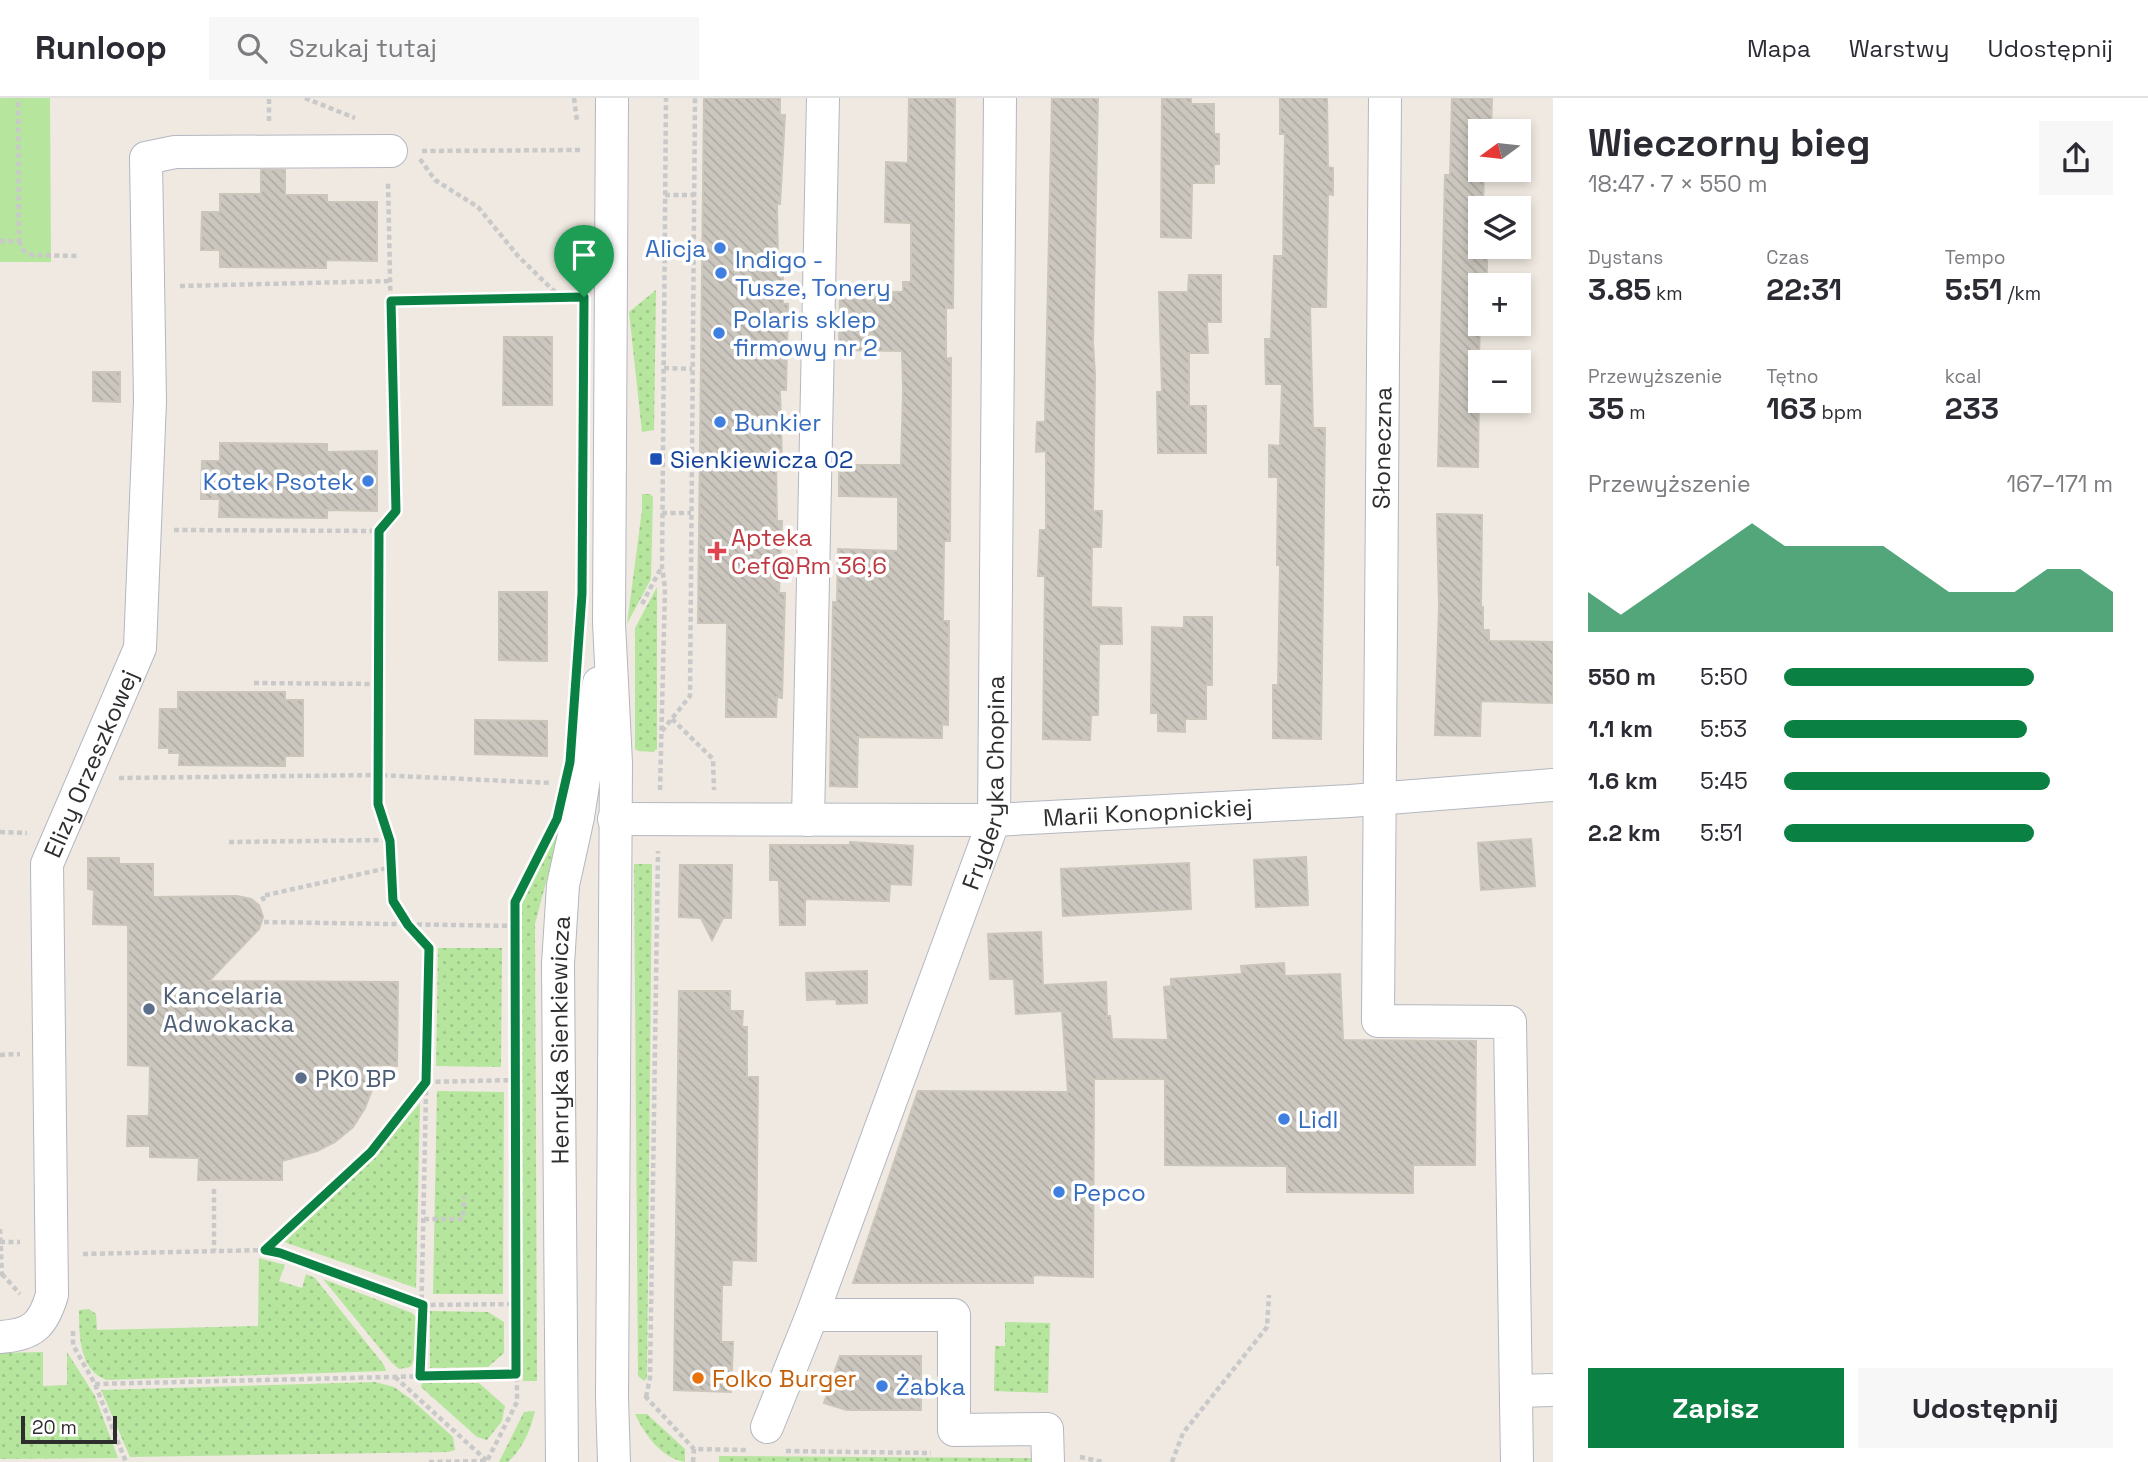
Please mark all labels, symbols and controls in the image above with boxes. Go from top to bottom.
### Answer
search box [209,17,699,80]
text: Runloop [35,27,167,69]
icon: search [233,29,271,67]
text: Szukaj tutaj [289,31,437,65]
text: Mapa [1747,33,1811,64]
text: Warstwy [1849,33,1950,64]
text: Udostępnij [1988,33,2113,64]
north arrow [1468,119,1531,182]
map controls [1468,119,1531,413]
text: Wieczorny bieg [1588,119,1871,167]
button: share [2039,121,2113,195]
text: 18:47 · 7 × 550 m [1588,169,1768,199]
button: layers [1468,196,1531,259]
pin [554,225,614,297]
place label: Alicja [645,233,706,264]
icon: arrive [565,236,603,274]
marker: Alicja [712,240,728,256]
place label: Indigo - Tusze, Tonery [735,244,891,303]
text: Dystans [1588,245,1663,270]
text: Czas [1766,245,1809,270]
text: Tempo [1945,245,2006,270]
marker: Indigo - Tusze, Tonery [713,265,729,281]
text: 3.85 [1588,270,1651,309]
text: 22:31 [1766,270,1842,309]
text: 5:51 [1945,270,2003,309]
button: + [1468,273,1531,336]
text: km [1651,281,1683,306]
text: /km [2003,281,2041,306]
place label: Polaris sklep firmowy nr 2 [733,304,878,363]
marker: Polaris sklep firmowy nr 2 [711,325,727,341]
button: − [1468,350,1531,413]
text: Przewyższenie [1588,364,1722,389]
text: Tętno [1766,364,1819,389]
text: kcal [1945,364,1981,389]
street label: Słoneczna [1365,386,1399,509]
text: 35 [1588,389,1624,428]
text: 163 [1766,389,1817,428]
text: 233 [1945,389,1999,428]
text: m [1624,400,1645,425]
text: bpm [1817,400,1862,425]
place label: Bunkier [734,407,821,438]
marker: Bunkier [712,414,728,430]
place label: Sienkiewicza 02 [670,444,854,475]
marker: Sienkiewicza 02 [648,451,664,467]
place label: Kotek Psotek [203,466,354,497]
text: Przewyższenie [1588,469,1751,499]
text: 167–171 m [2006,469,2113,499]
marker: Kotek Psotek [360,473,376,489]
place label: Apteka Cef@Rm 36,6 [731,522,887,581]
marker: Apteka Cef@Rm 36,6 [709,543,725,559]
text: 550 m [1588,662,1656,692]
text: 5:50 [1700,662,1748,692]
street label: Elizy Orzeszkowej [36,665,144,862]
street label: Fryderyka Chopina [954,675,1011,894]
text: 1.1 km [1588,714,1653,744]
text: 5:53 [1700,714,1747,744]
text: 1.6 km [1588,766,1658,796]
text: 5:45 [1700,766,1748,796]
street label: Marii Konopnickiej [1042,791,1253,833]
text: 2.2 km [1588,818,1661,848]
text: 5:51 [1700,818,1743,848]
street label: Henryka Sienkiewicza [542,915,577,1164]
place label: Kancelaria Adwokacka [163,980,294,1039]
marker: Kancelaria Adwokacka [141,1001,157,1017]
place label: PKO BP [315,1063,396,1094]
marker: PKO BP [293,1070,309,1086]
place label: Lidl [1298,1104,1338,1135]
marker: Lidl [1276,1111,1292,1127]
place label: Pepco [1073,1177,1146,1208]
marker: Pepco [1051,1184,1067,1200]
place label: Folko Burger [712,1363,857,1394]
button: Zapisz [1588,1368,1844,1448]
button: Udostępnij [1858,1368,2113,1448]
marker: Folko Burger [690,1370,706,1386]
place label: Żabka [896,1371,966,1402]
marker: Żabka [874,1378,890,1394]
scale bar [21,1413,117,1445]
text: 20 m [32,1415,77,1440]

